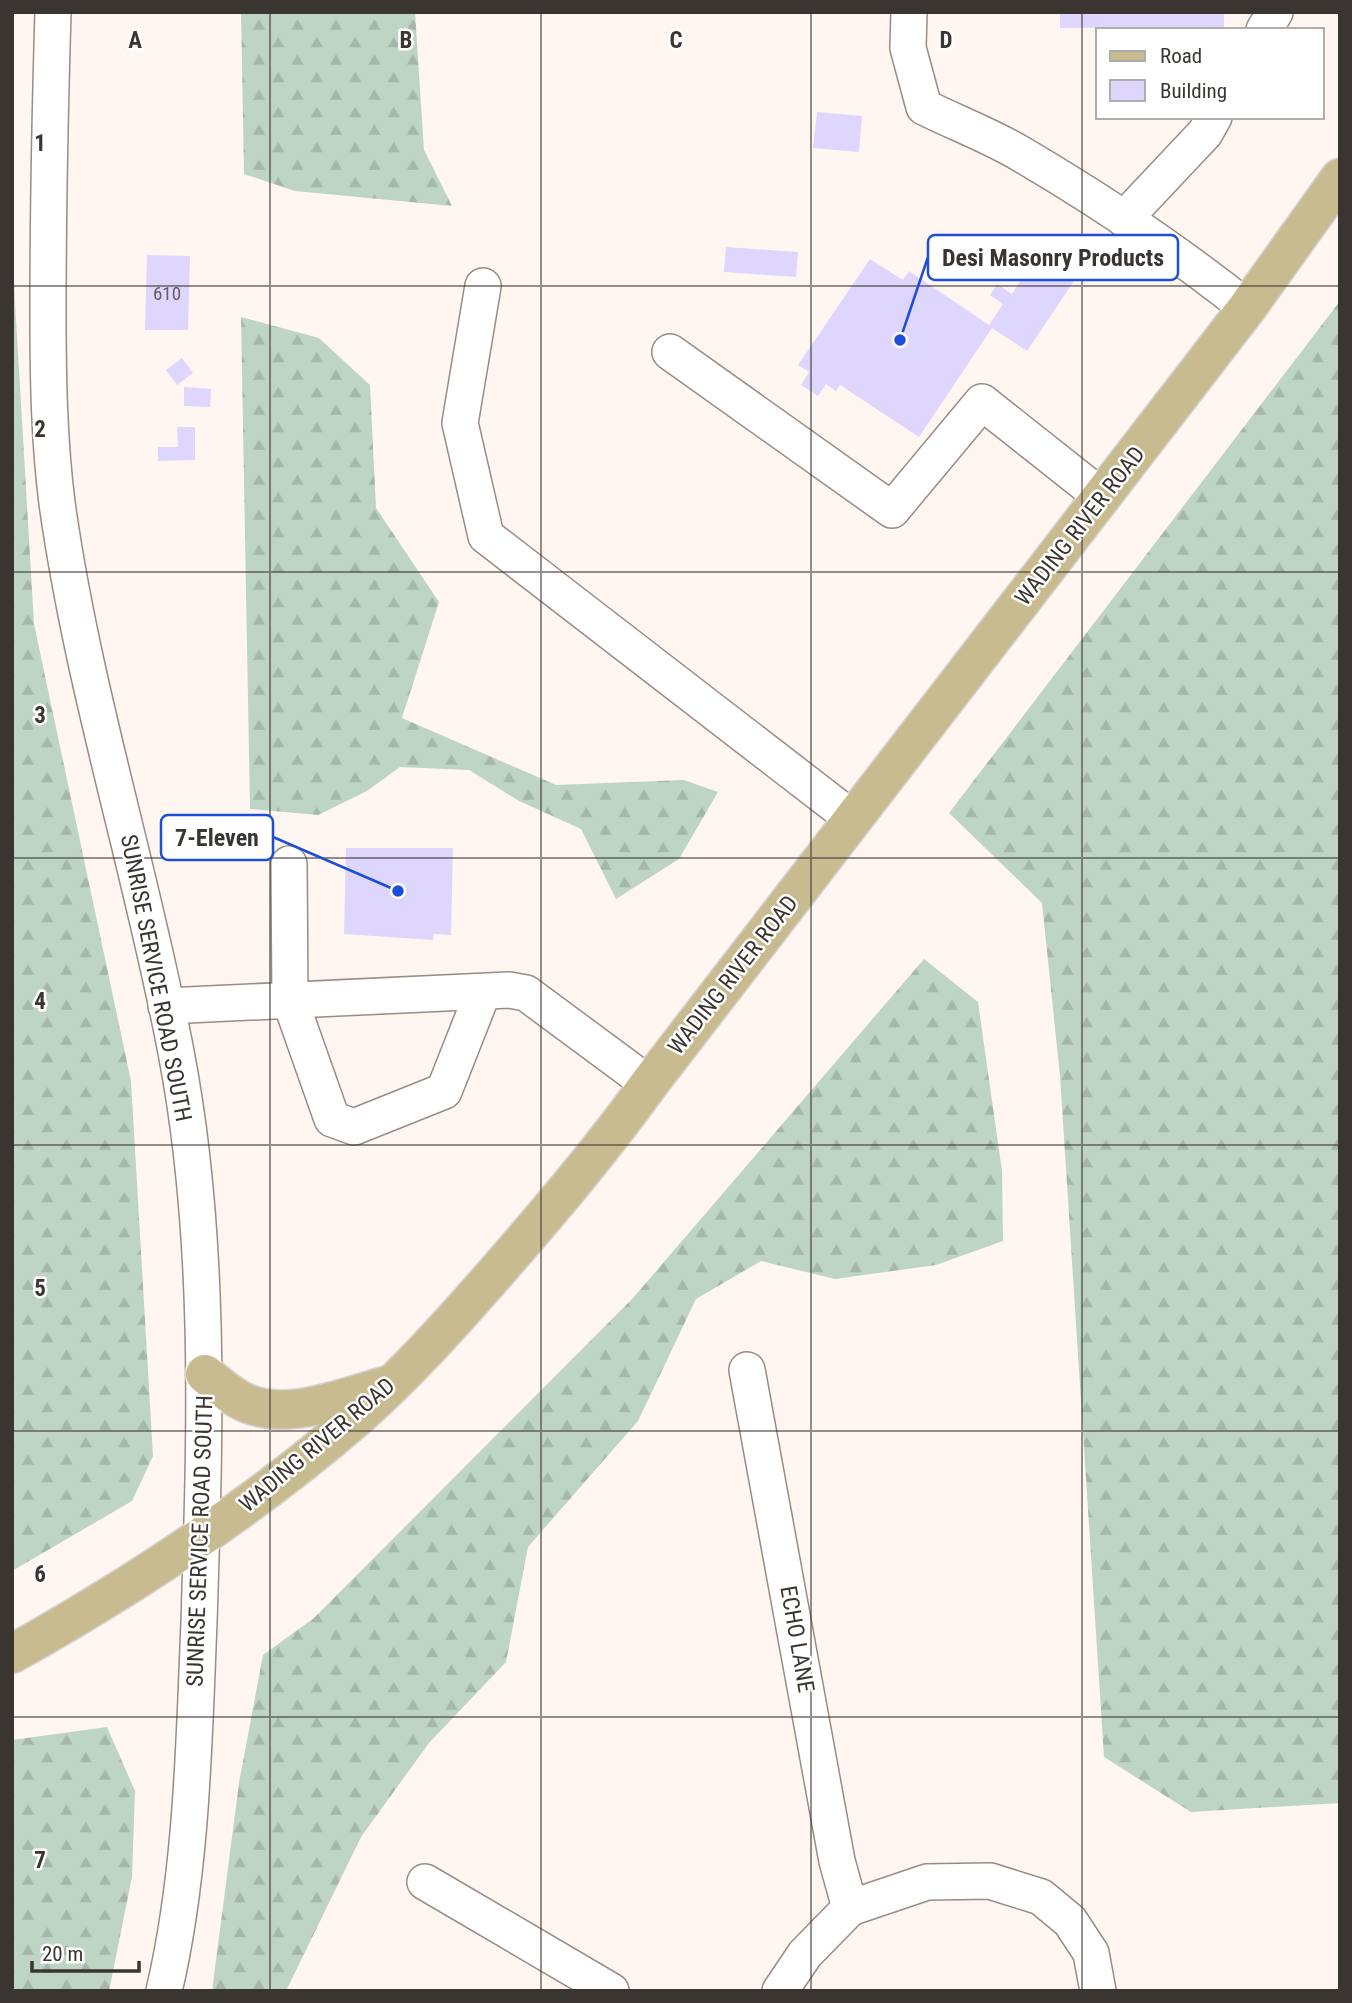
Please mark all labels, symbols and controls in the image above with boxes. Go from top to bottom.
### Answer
text: A [128,27,142,54]
text: B [400,27,412,54]
text: C [669,27,683,54]
text: D [940,27,953,54]
legend [1096,28,1324,119]
text: Road [1160,44,1202,68]
text: Building [1160,79,1227,103]
text: 1 [34,130,46,157]
callout: Desi Masonry Products [928,235,1178,280]
text: Desi Masonry Products [942,244,1164,272]
house number: 610 [153,282,181,305]
text: 2 [34,416,46,443]
street label: WADING RIVER ROAD [1010,441,1150,611]
text: 3 [34,702,46,729]
callout: 7-Eleven [161,815,273,860]
text: 7-Eleven [175,824,259,852]
street label: SUNRISE SERVICE ROAD SOUTH [115,832,197,1124]
street label: WADING RIVER ROAD [663,890,803,1060]
text: 4 [34,988,46,1015]
text: 5 [34,1275,46,1302]
street label: WADING RIVER ROAD [234,1372,400,1518]
street label: SUNRISE SERVICE ROAD SOUTH [181,1395,219,1687]
text: 6 [34,1561,46,1588]
street label: ECHO LANE [774,1584,820,1694]
text: 7 [34,1847,46,1874]
scale bar [32,1930,138,1974]
text: 20 m [42,1942,83,1966]

